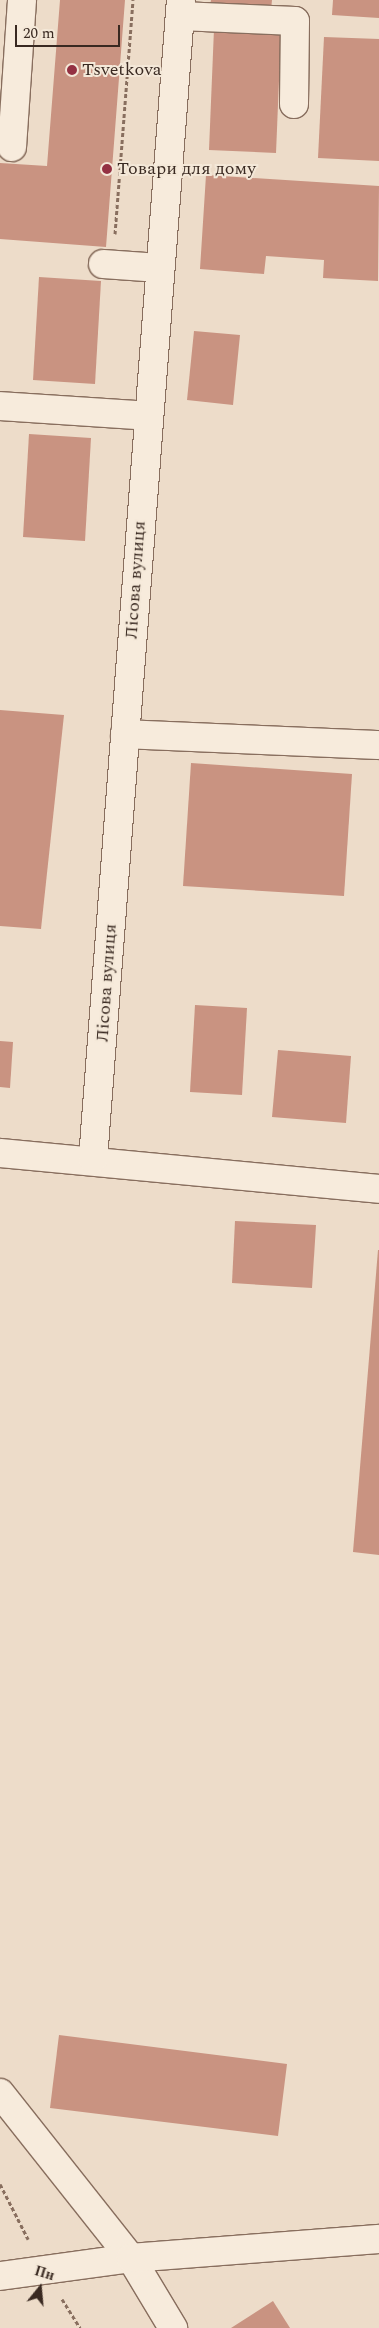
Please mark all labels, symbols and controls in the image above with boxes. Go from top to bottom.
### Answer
scale bar [18,15,122,47]
text: 20 m [23,22,55,45]
place label: Tsvetkova [82,59,162,81]
marker: Tsvetkova [66,64,78,76]
place label: Товари для дому [117,158,256,180]
marker: Товари для дому [101,163,113,175]
street label: Лісова вулиця [121,520,151,640]
street label: Лісова вулиця [92,923,122,1043]
text: Пн [32,2260,57,2286]
north arrow [15,2263,65,2313]

